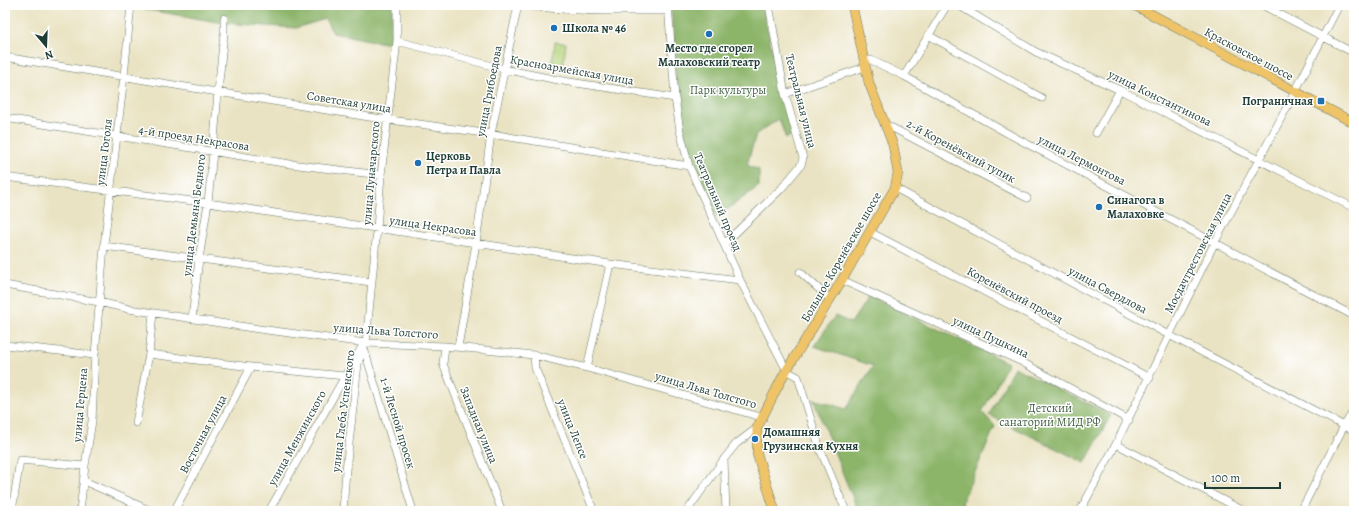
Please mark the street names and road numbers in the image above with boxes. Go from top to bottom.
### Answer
street label: Красковское шоссе [1202,24,1296,84]
street label: улица Грибоедова [472,43,506,139]
street label: Красноармейская улица [509,51,636,89]
street label: Театральная улица [782,52,821,150]
street label: улица Константинова [1105,66,1215,130]
street label: Советская улица [306,87,393,117]
street label: 2-й Коренёвский тупик [904,115,1018,187]
street label: улица Гоголя [92,118,116,187]
street label: улица Луначарского [358,120,384,227]
street label: 4-й проезд Некрасова [137,121,251,155]
street label: улица Лермонтова [1035,131,1129,189]
street label: Театральный проезд [690,150,746,254]
street label: улица Демьяна Бедного [178,153,209,278]
street label: Большое Коренёвское шоссе [797,189,885,325]
street label: Мосдачтрестовская улица [1161,190,1236,316]
street label: улица Некрасова [387,212,478,240]
street label: улица Свердлова [1065,262,1151,318]
street label: Коренёвский проезд [964,263,1066,327]
street label: улица Пушкина [949,312,1032,362]
street label: улица Льва Толстого [332,319,439,343]
street label: улица Глеба Успенского [327,349,358,474]
street label: улица Герцена [69,367,91,444]
street label: улица Льва Толстого [652,368,759,412]
street label: 1-й Лесной просек [377,375,419,471]
street label: Западная улица [456,384,502,466]
street label: улица Менжинского [264,387,330,489]
street label: Восточная улица [176,392,231,476]
street label: улица Лепсе [553,396,592,461]

